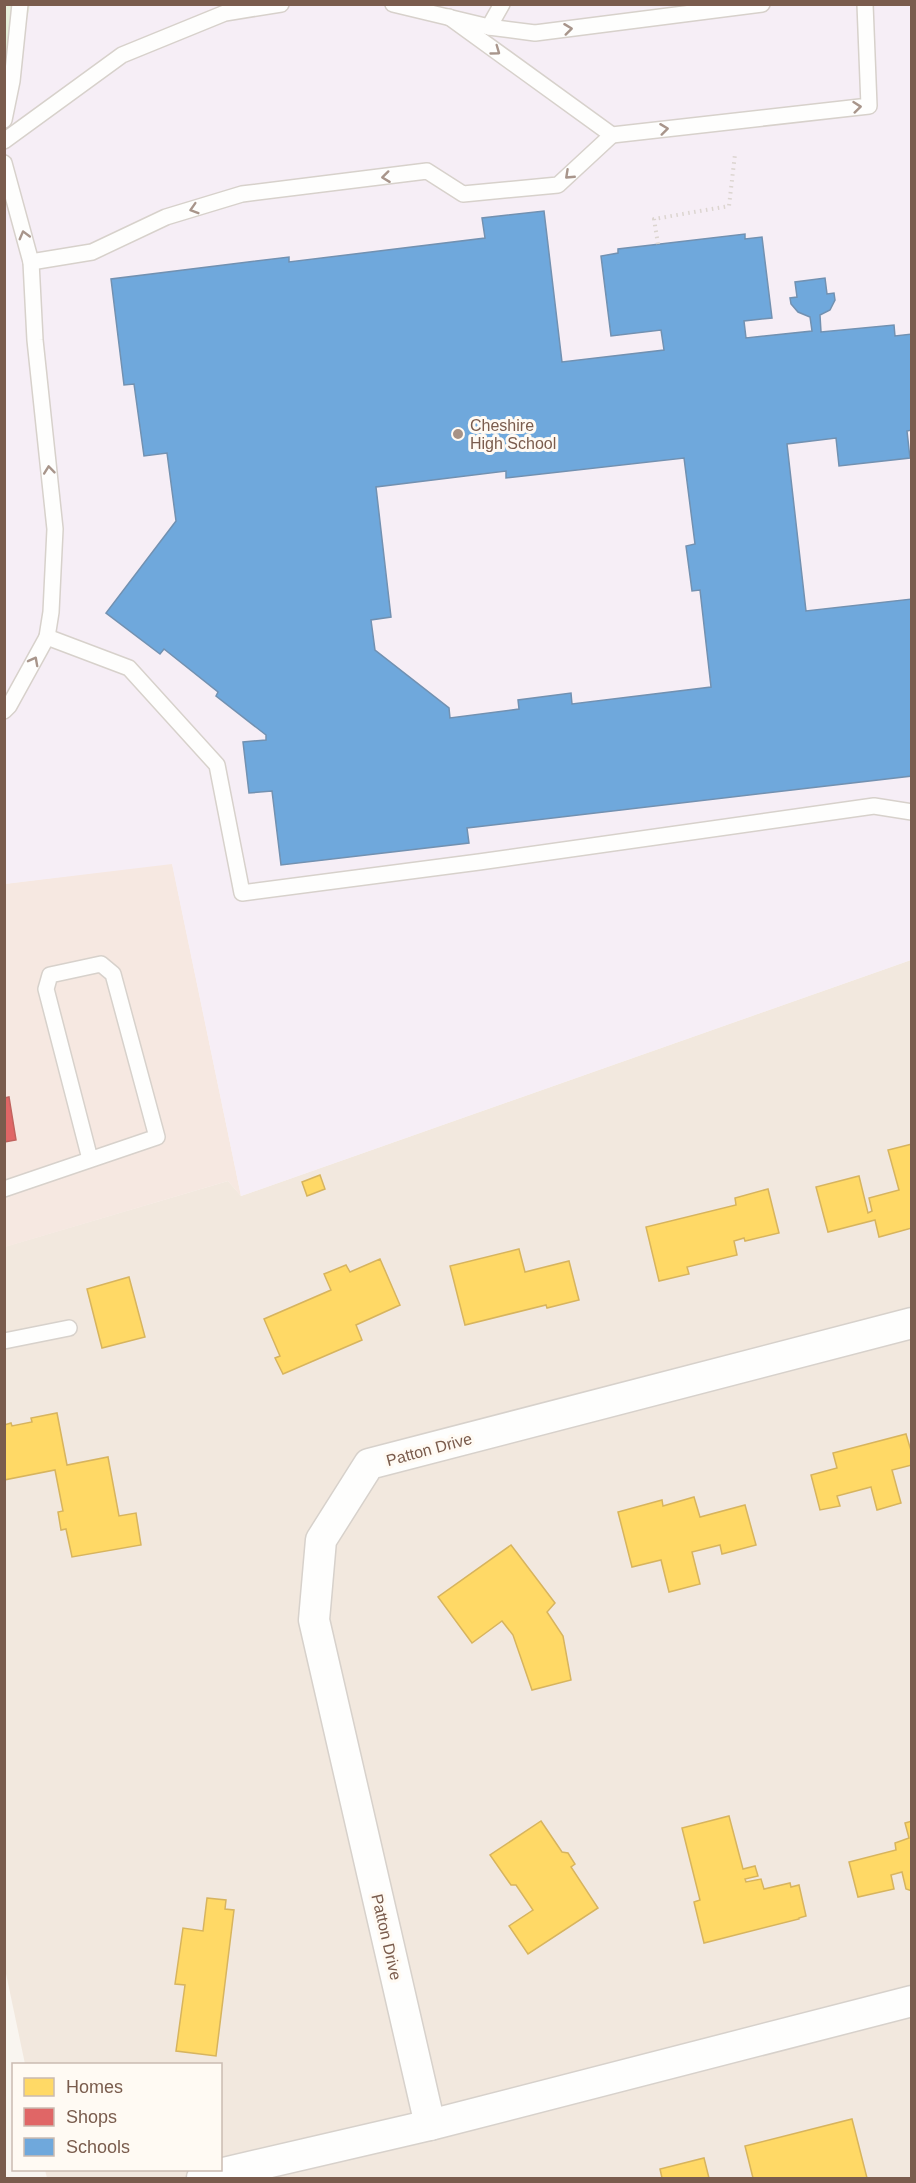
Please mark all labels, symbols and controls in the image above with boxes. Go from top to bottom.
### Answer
one-way arrow [564,23,573,36]
one-way arrow [490,44,501,55]
one-way arrow [853,101,862,114]
one-way arrow [659,123,668,136]
one-way arrow [566,168,576,179]
one-way arrow [381,170,390,182]
one-way arrow [189,202,200,214]
one-way arrow [18,230,31,240]
place label: Cheshire High School [470,417,556,452]
marker: Cheshire High School [451,427,465,441]
one-way arrow [43,466,55,475]
one-way arrow [27,657,38,667]
street label: Patton Drive [384,1430,474,1469]
street label: Patton Drive [368,1892,405,1982]
legend [12,2063,222,2171]
text: Homes [66,2077,123,2097]
text: Shops [66,2107,117,2127]
text: Schools [66,2137,130,2157]

